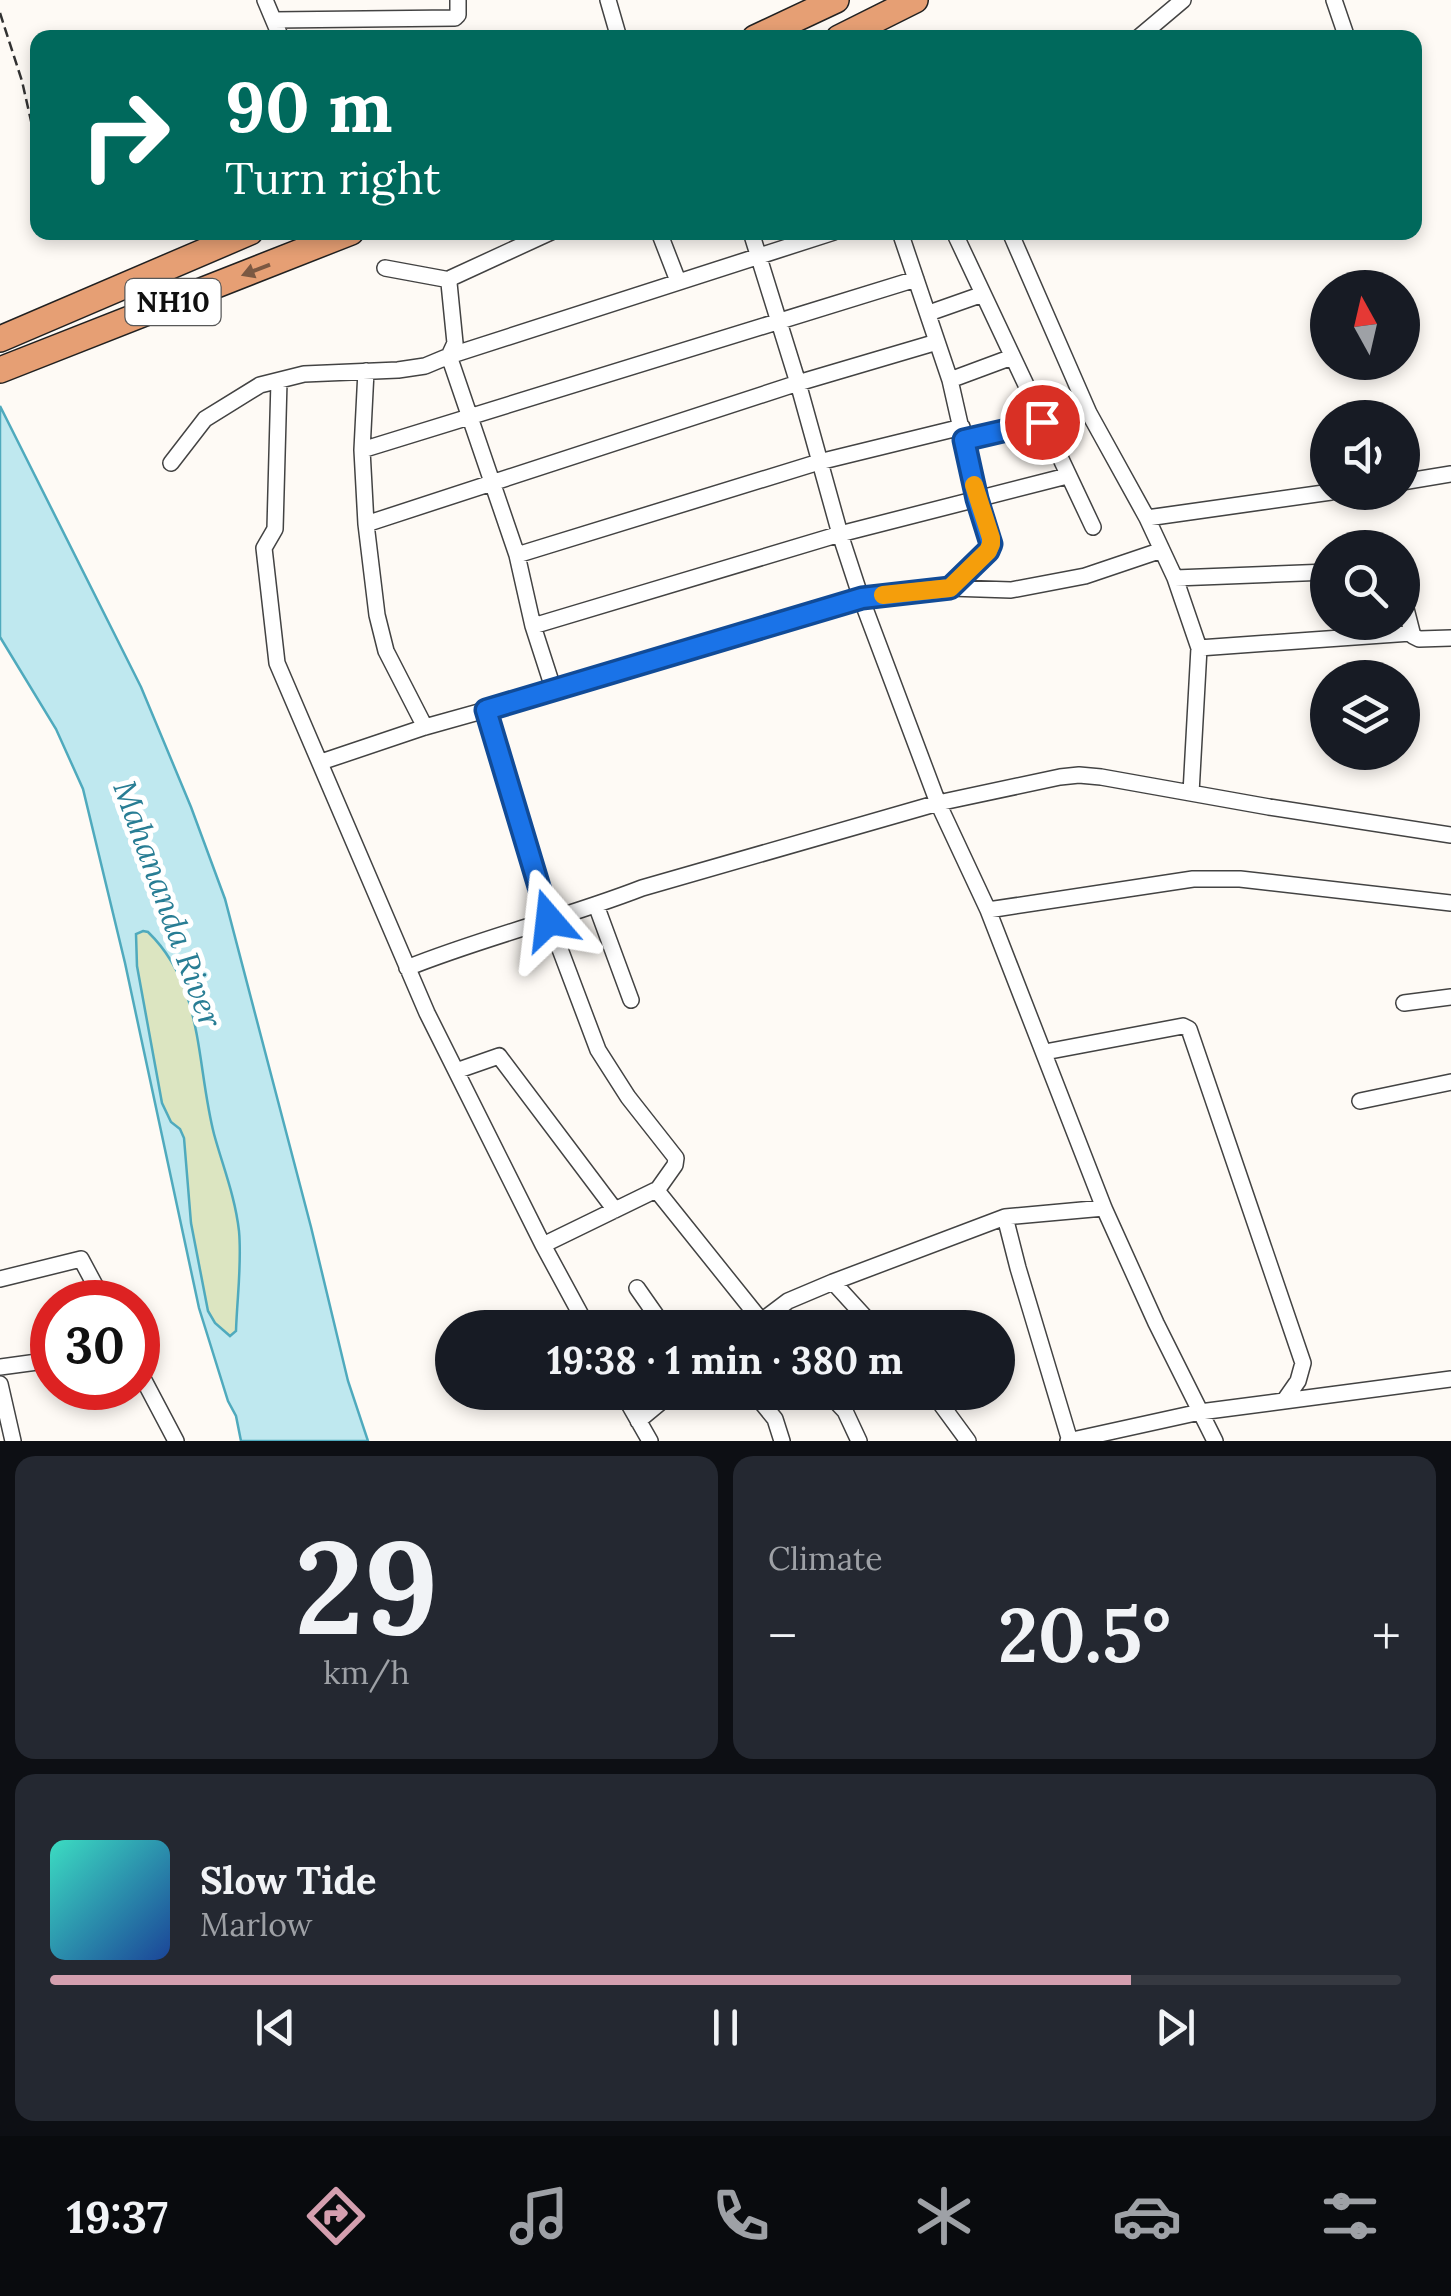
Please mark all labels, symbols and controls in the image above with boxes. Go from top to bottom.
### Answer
text: 90 m [225,62,393,151]
icon: right [60,70,190,200]
text: Turn right [225,149,441,206]
one-way arrow [240,263,270,278]
north arrow [1310,270,1420,380]
map controls [1310,270,1420,770]
road number: NH10 [126,279,220,325]
pin [1000,380,1085,465]
icon: arrive [1015,395,1070,450]
button: sound [1310,400,1420,510]
button: search [1310,530,1420,640]
button: layers [1310,660,1420,770]
water label: Mahananda River [104,775,232,1034]
position arrow [497,868,601,972]
speed limit sign: 30 [30,1280,160,1410]
text: 19:38 · 1 min · 380 m [547,1336,903,1384]
text: 29 [294,1503,439,1670]
text: Climate [768,1538,883,1579]
text: 20.5° [998,1587,1171,1683]
text: − [768,1601,797,1671]
text: + [1372,1601,1401,1671]
text: km/h [323,1652,410,1693]
text: Slow Tide [200,1856,377,1904]
text: Marlow [200,1904,312,1945]
icon: previous [248,2000,303,2055]
icon: pause [698,2000,753,2055]
icon: next [1148,2000,1203,2055]
icon: directions [301,2181,371,2251]
icon: music [504,2181,574,2251]
icon: phone [706,2181,776,2251]
icon: climate [909,2181,979,2251]
icon: car [1112,2181,1182,2251]
icon: filters [1315,2181,1385,2251]
text: 19:37 [66,2188,168,2245]

